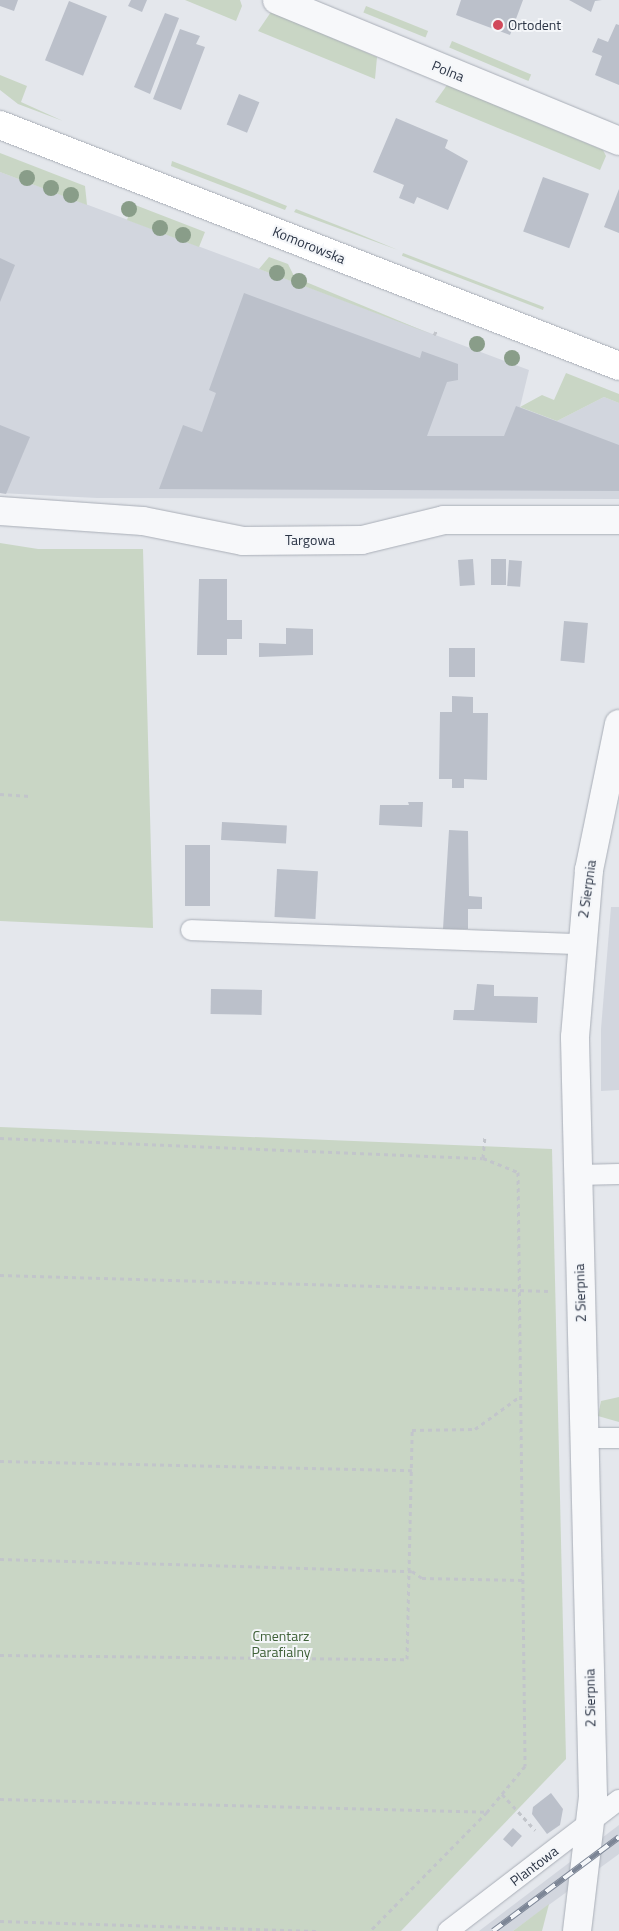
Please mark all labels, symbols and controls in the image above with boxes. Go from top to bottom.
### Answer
place label: Ortodent [508,17,561,33]
marker: Ortodent [492,19,504,31]
street label: Polna [429,57,467,85]
street label: Komorowska [270,223,348,267]
street label: Targowa [285,532,335,548]
street label: 2 Sierpnia [575,859,599,919]
street label: 2 Sierpnia [571,1263,589,1323]
park label: Cmentarz Parafialny [251,1628,311,1660]
street label: 2 Sierpnia [581,1669,599,1727]
street label: Plantowa [507,1842,561,1890]

